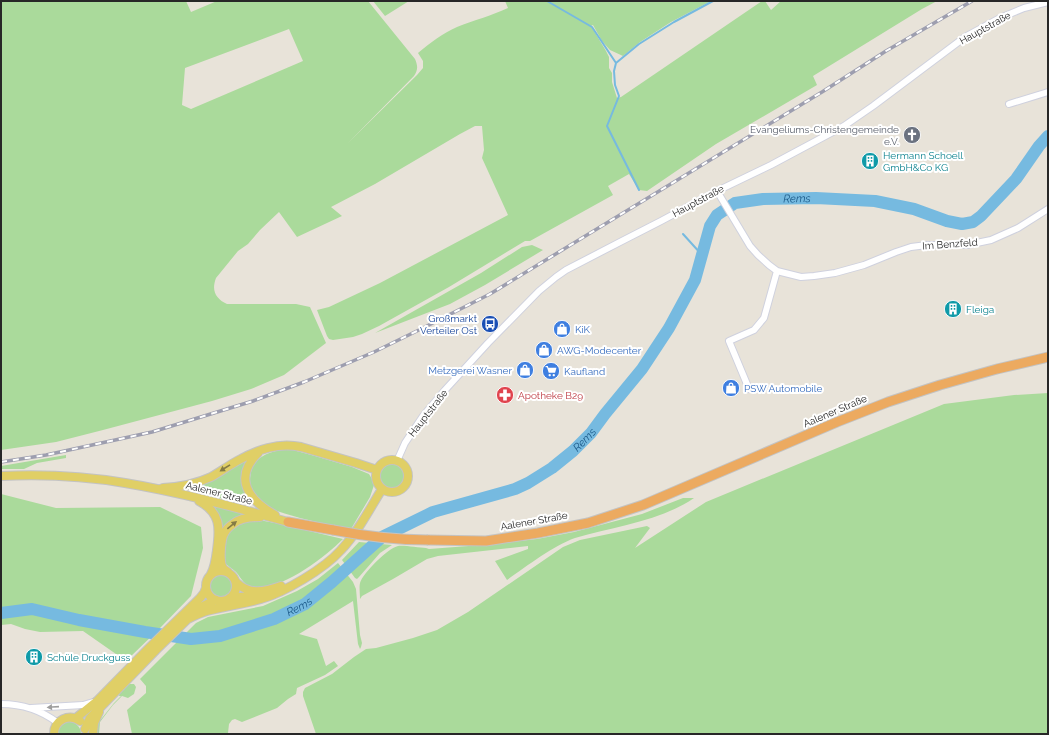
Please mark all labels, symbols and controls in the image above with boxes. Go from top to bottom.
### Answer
street label: Hauptstraße [958,9,1013,47]
place label: Evangeliums-Christengemeinde e.V. [750,124,899,147]
church icon: Evangeliums-Christengemeinde e.V. [902,125,922,145]
place label: Hermann Schoell GmbH&Co KG [883,150,963,173]
building icon: Hermann Schoell GmbH&Co KG [860,151,880,171]
street label: Hauptstraße [670,183,726,219]
water label: Rems [783,192,811,205]
street label: Im Benzfeld [922,237,978,251]
building icon: Fleiga [943,299,963,319]
place label: Fleiga [966,304,994,315]
place label: Großmarkt Verteiler Ost [420,313,478,336]
bus stop icon: Großmarkt Verteiler Ost [480,314,500,334]
shop icon: KiK [552,319,572,339]
place label: KiK [575,324,591,335]
shop icon: AWG-Modecenter [534,340,554,360]
place label: AWG-Modecenter [557,345,642,356]
shop icon: Metzgerei Wasner [515,360,535,380]
supermarket icon: Kaufland [541,361,561,381]
place label: Metzgerei Wasner [428,365,512,376]
place label: Kaufland [564,366,605,377]
shop icon: PSW Automobile [721,378,741,398]
place label: PSW Automobile [744,383,822,394]
pharmacy icon: Apotheke B29 [495,385,515,405]
street label: Hauptstraße [406,387,450,439]
place label: Apotheke B29 [518,390,583,401]
street label: Aalener Straße [802,393,869,429]
water label: Rems [570,426,599,454]
one-way arrow [220,464,230,472]
street label: Aalener Straße [185,479,253,507]
street label: Aalener Straße [500,510,569,532]
one-way arrow [227,521,237,530]
water label: Rems [284,594,315,619]
building icon: Schüle Druckguss [24,647,44,667]
place label: Schüle Druckguss [47,652,131,663]
one-way arrow [47,704,59,711]

